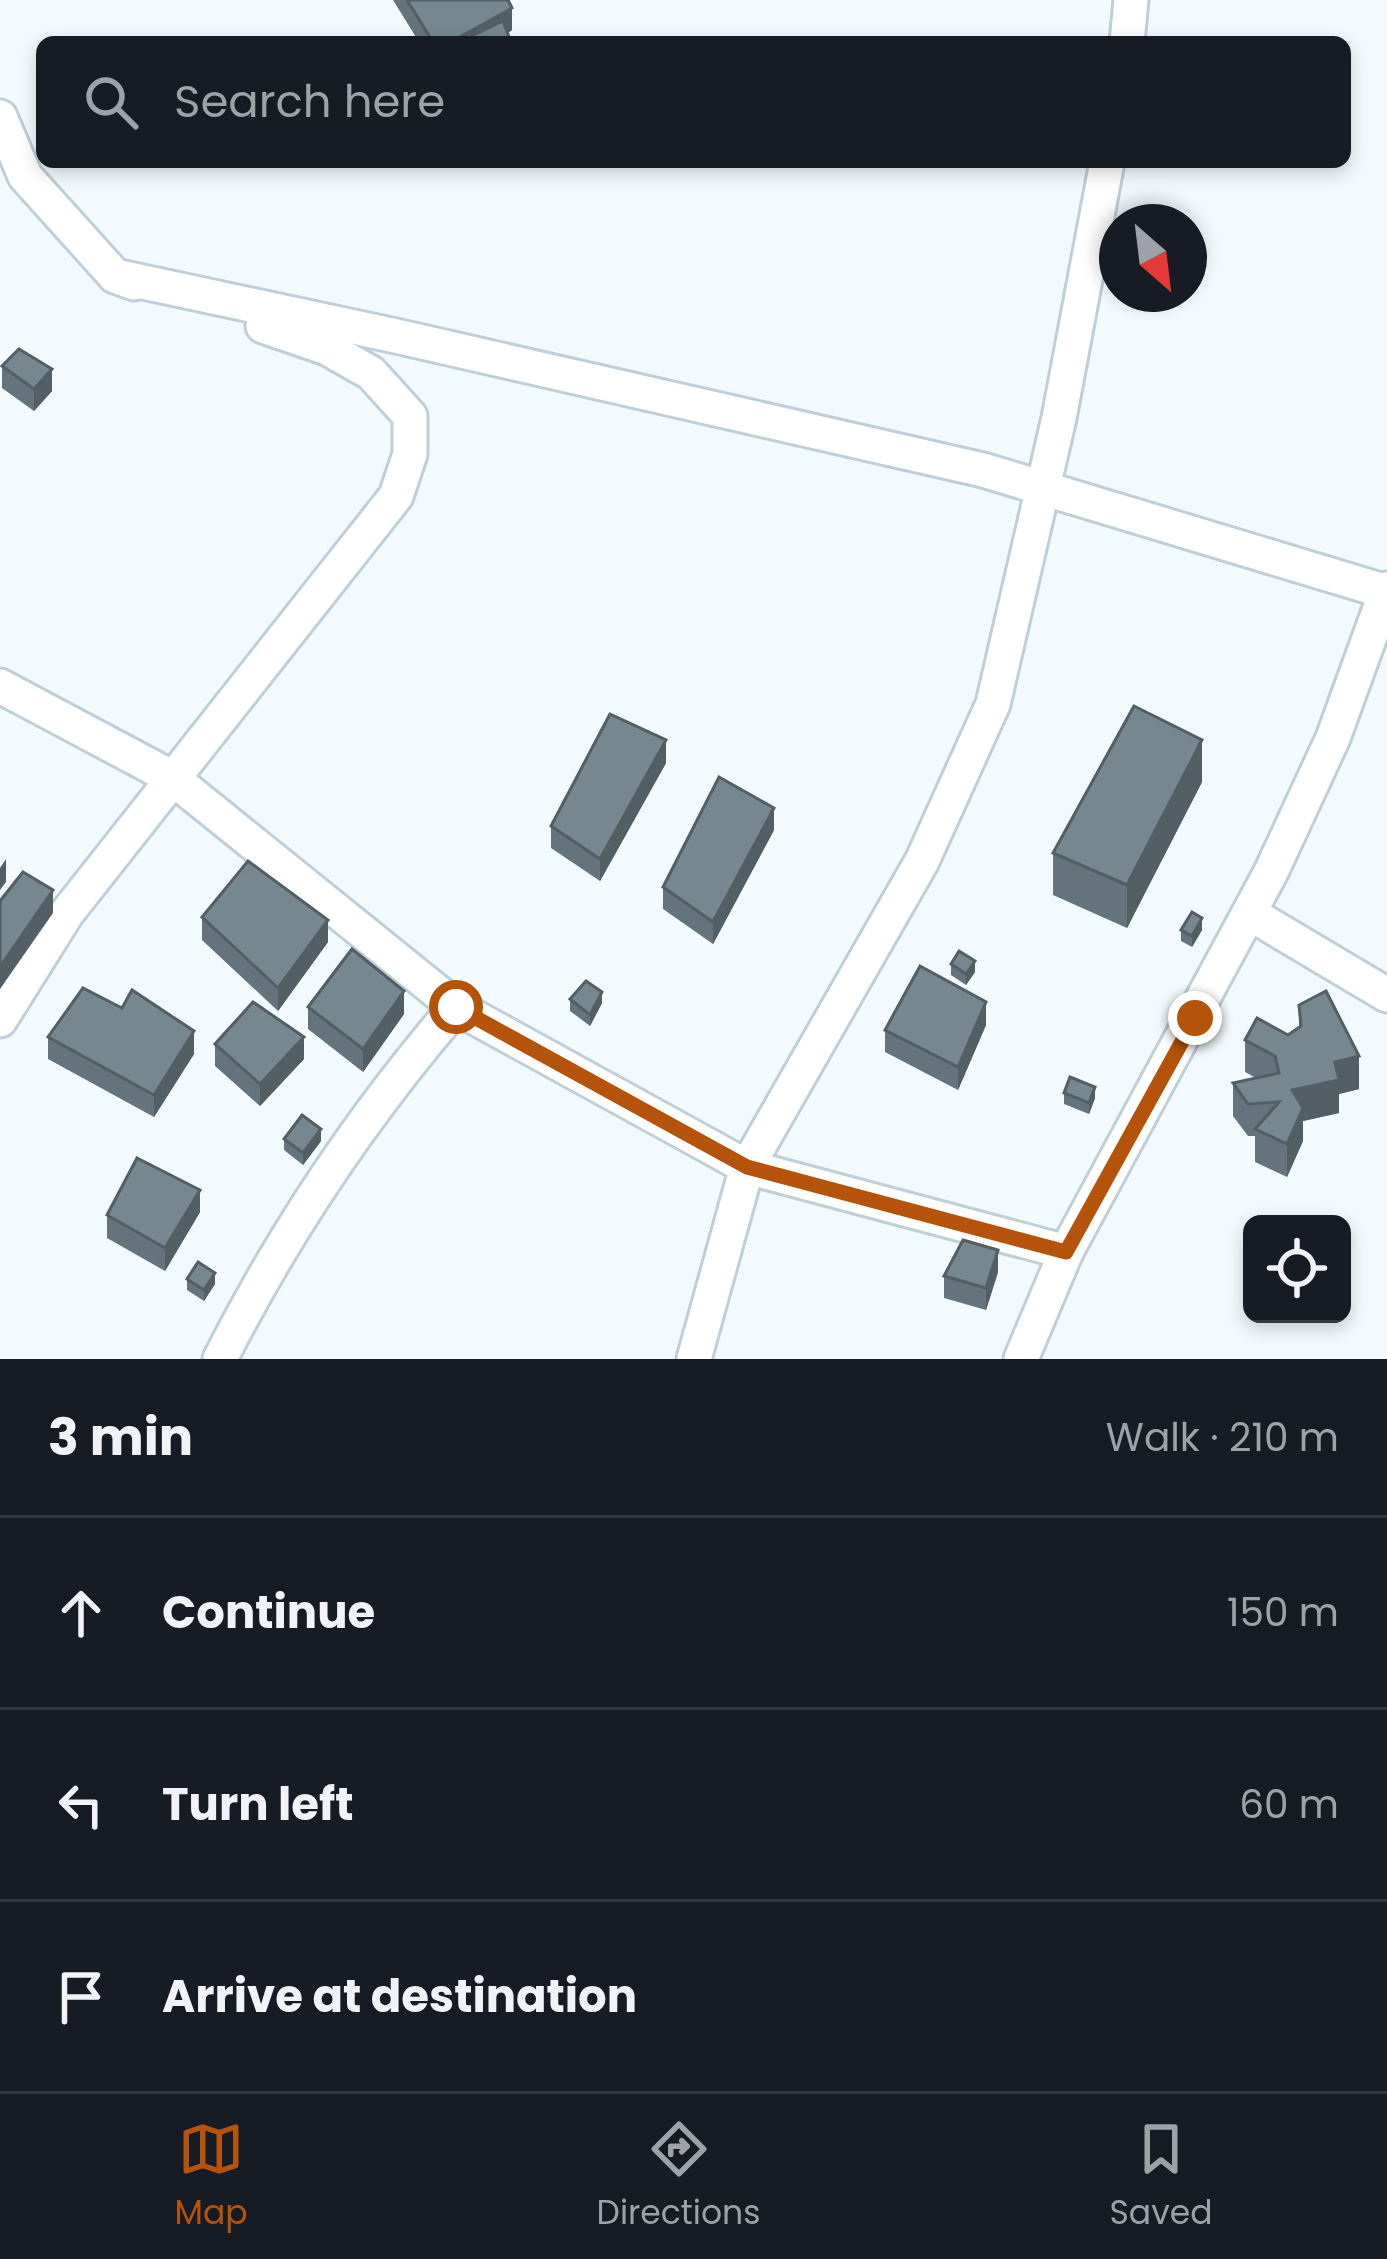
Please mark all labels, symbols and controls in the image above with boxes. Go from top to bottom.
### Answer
search box [36,36,1351,168]
icon: search [78,69,144,135]
text: Search here [174,70,445,133]
north arrow [1099,204,1207,312]
route start [429,980,483,1034]
route end [1168,991,1222,1045]
map controls [1243,1215,1351,1323]
button: locate [1243,1215,1351,1323]
text: 3 min [48,1401,193,1473]
text: Walk · 210 m [1106,1410,1339,1465]
icon: ahead [48,1580,114,1646]
text: Continue [162,1581,375,1644]
text: 150 m [1227,1585,1339,1640]
icon: left [48,1772,114,1838]
text: Turn left [162,1773,354,1836]
text: 60 m [1239,1777,1339,1832]
icon: arrive [48,1964,114,2030]
text: Arrive at destination [162,1965,637,2028]
tab: Map [175,2116,248,2238]
tab: Directions [597,2116,760,2238]
tab: Saved [1110,2116,1212,2238]

